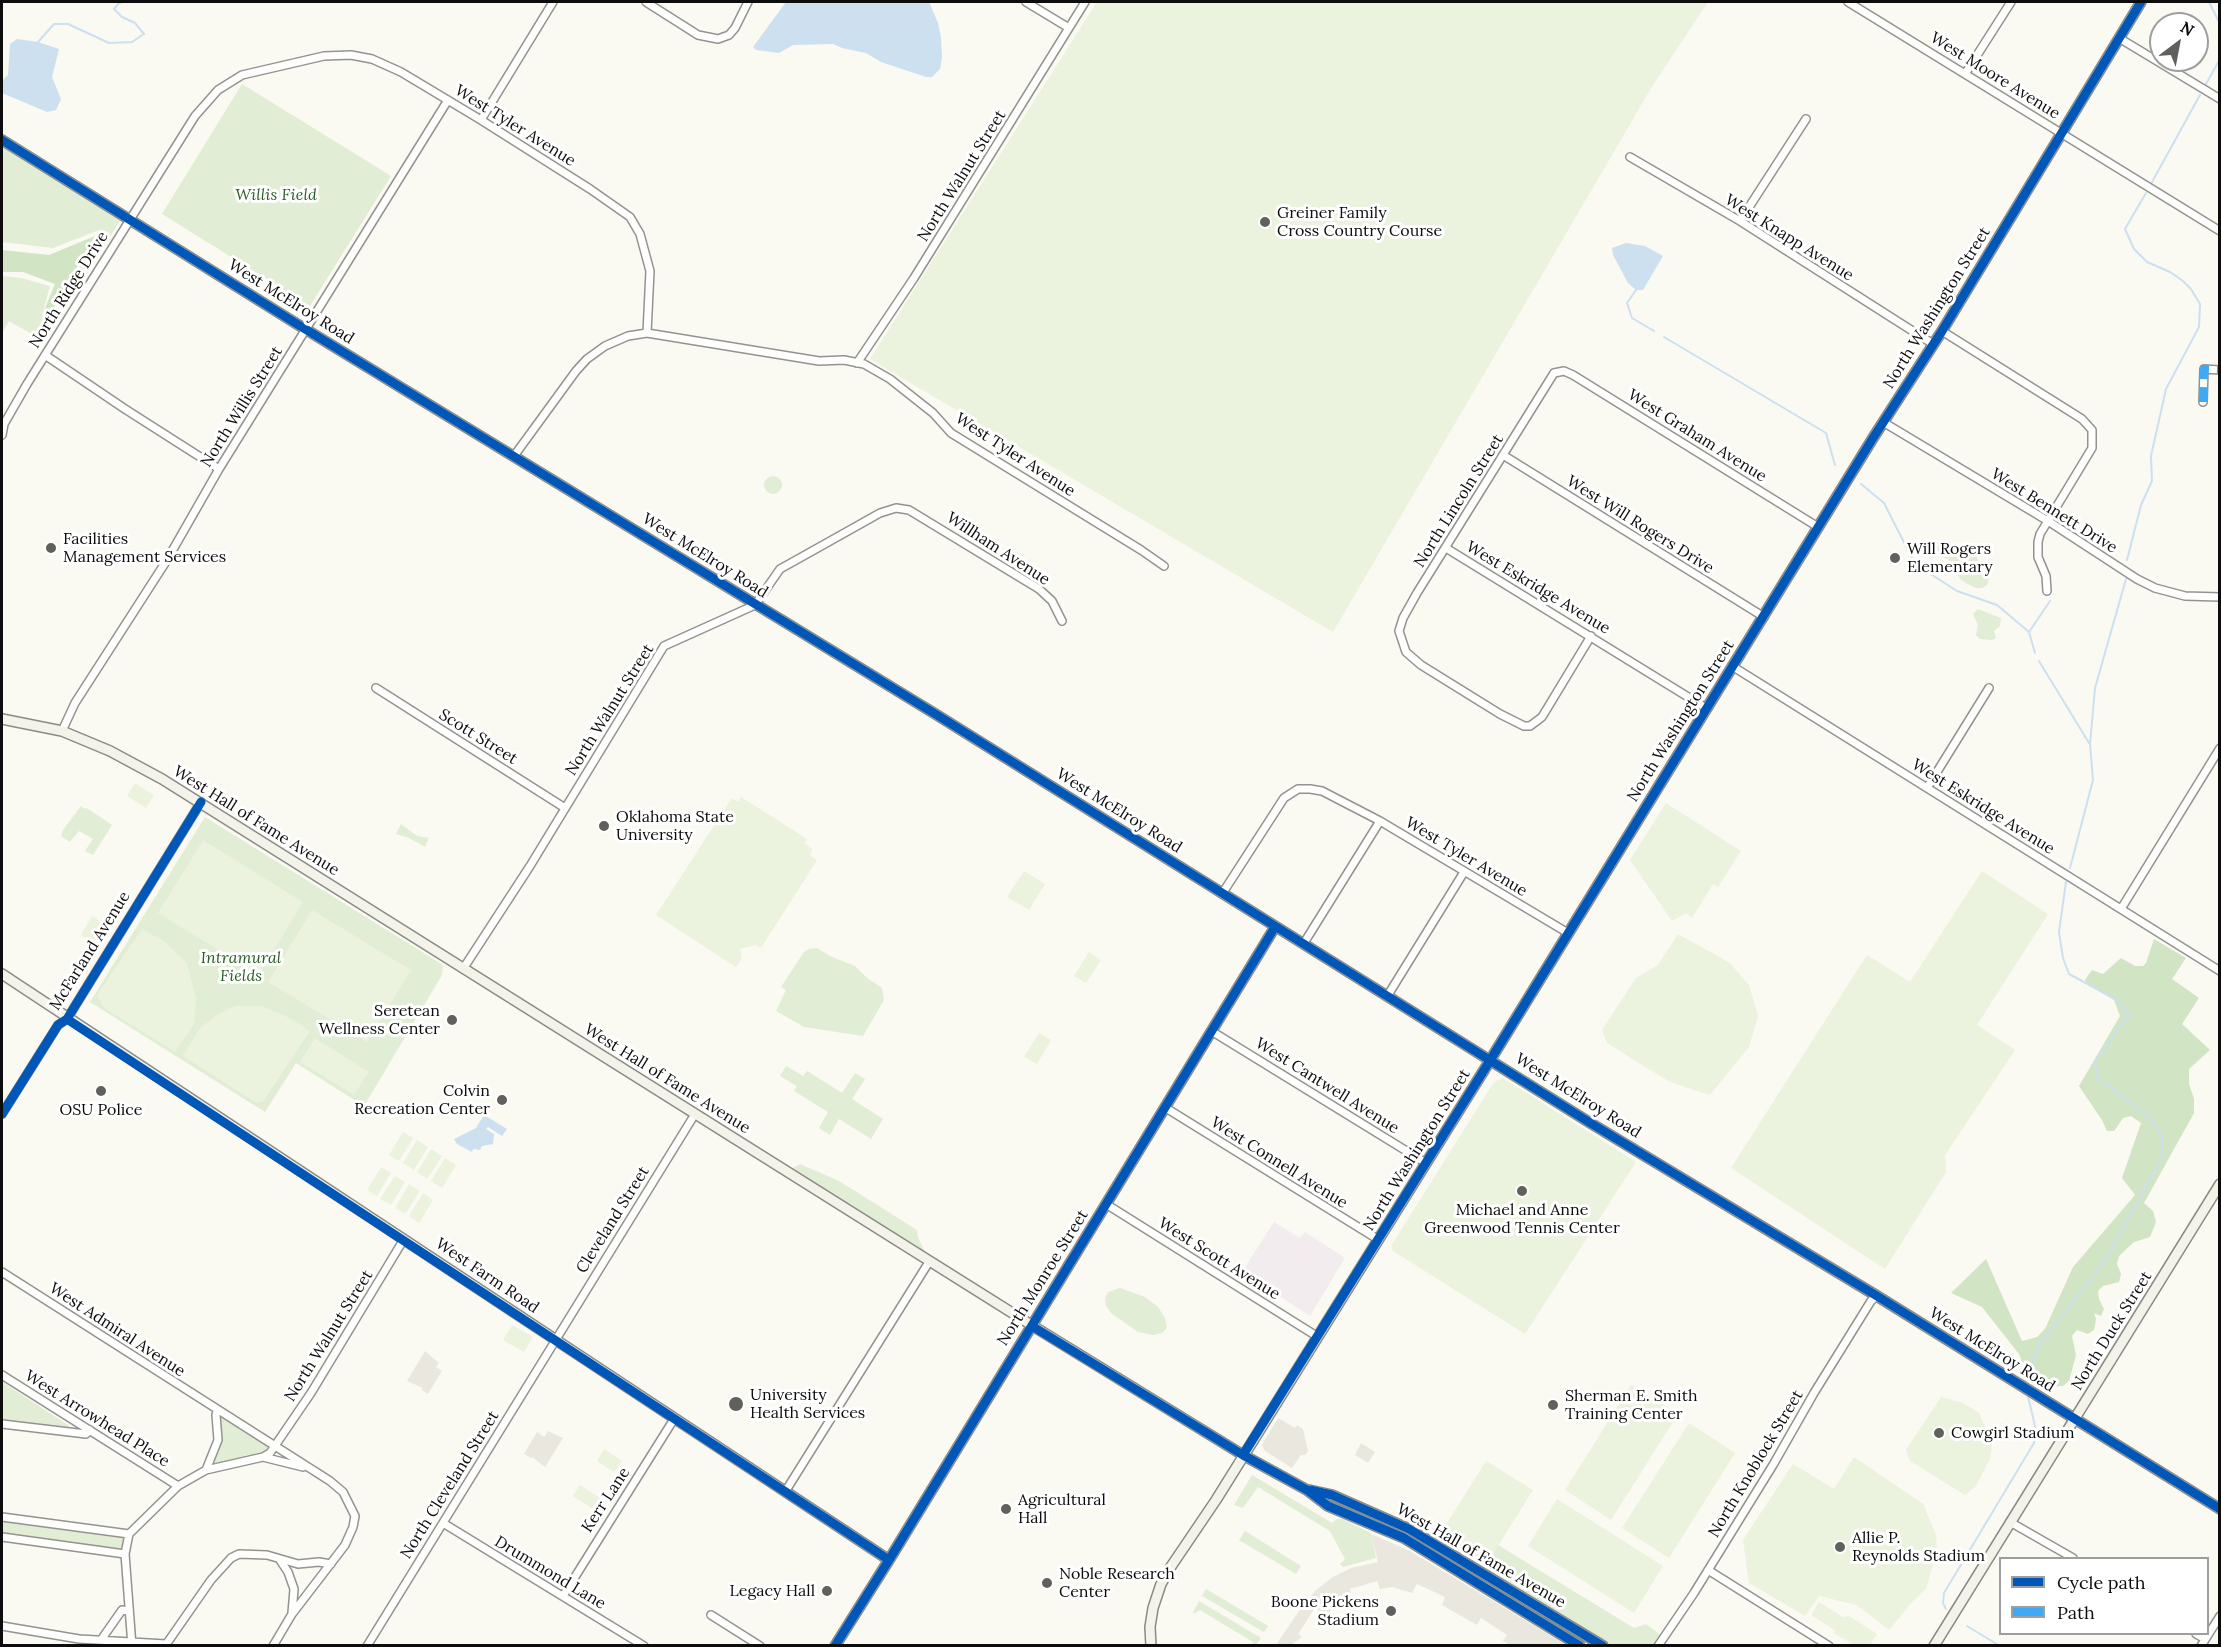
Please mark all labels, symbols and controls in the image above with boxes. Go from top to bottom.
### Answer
north arrow [2149,12,2209,72]
text: N [2177,17,2198,40]
street label: West Moore Avenue [1927,28,2063,124]
street label: West Tyler Avenue [451,81,579,171]
street label: North Walnut Street [914,107,1010,245]
park label: Willis Field [235,185,317,205]
street label: West Knapp Avenue [1721,191,1857,285]
place label: Greiner Family Cross Country Course [1277,203,1442,241]
marker: Greiner Family Cross Country Course [1258,215,1272,229]
street label: North Washington Street [1879,224,1995,392]
street label: North Ridge Drive [25,228,113,352]
street label: West McElroy Road [225,256,357,348]
street label: North Willis Street [197,343,287,471]
street label: West Graham Avenue [1624,386,1770,486]
street label: West Tyler Avenue [952,409,1078,501]
street label: North Lincoln Street [1410,431,1508,571]
street label: West Bennett Drive [1987,464,2121,558]
street label: West Will Rogers Drive [1563,472,1717,578]
street label: Willham Avenue [943,508,1053,590]
street label: West McElroy Road [639,510,771,602]
place label: Facilities Management Services [63,529,226,567]
street label: West Eskridge Avenue [1462,537,1614,639]
place label: Will Rogers Elementary [1907,539,1993,577]
marker: Facilities Management Services [44,541,58,555]
marker: Will Rogers Elementary [1888,551,1902,565]
street label: North Washington Street [1623,637,1739,805]
street label: North Walnut Street [562,641,658,779]
street label: Scott Street [435,705,521,769]
street label: West Eskridge Avenue [1908,755,2058,859]
street label: West Hall of Fame Avenue [169,762,343,880]
street label: West McElroy Road [1053,765,1185,857]
place label: Oklahoma State University [616,807,734,845]
street label: West Tyler Avenue [1402,813,1530,901]
marker: Oklahoma State University [597,819,611,833]
street label: McFarland Avenue [46,888,134,1014]
park label: Intramural Fields [201,948,281,986]
place label: Seretean Wellness Center [319,1001,440,1039]
marker: Seretean Wellness Center [445,1013,459,1027]
street label: West Hall of Fame Avenue [580,1020,754,1138]
street label: West Cantwell Avenue [1252,1034,1402,1138]
street label: West McElroy Road [1512,1050,1644,1142]
street label: North Washington Street [1359,1066,1475,1234]
place label: Colvin Recreation Center [354,1081,490,1119]
marker: OSU Police [94,1084,108,1098]
marker: Colvin Recreation Center [495,1093,509,1107]
place label: OSU Police [60,1100,142,1120]
street label: West Connell Avenue [1207,1113,1351,1213]
street label: Cleveland Street [572,1163,654,1277]
marker: Michael and Anne Greenwood Tennis Center [1515,1184,1529,1198]
place label: Michael and Anne Greenwood Tennis Center [1424,1200,1620,1238]
street label: North Monroe Street [993,1207,1093,1349]
street label: West Scott Avenue [1155,1214,1283,1304]
street label: West Farm Road [432,1234,542,1318]
street label: North Walnut Street [281,1267,377,1405]
street label: North Duck Street [2068,1268,2156,1394]
street label: West Admiral Avenue [45,1279,189,1381]
street label: West McElroy Road [1926,1304,2058,1396]
street label: West Arrowhead Place [21,1367,173,1471]
place label: University Health Services [750,1385,865,1423]
place label: Sherman E. Smith Training Center [1565,1386,1698,1424]
street label: North Knoblock Street [1704,1387,1808,1541]
marker: University Health Services [727,1395,745,1413]
marker: Sherman E. Smith Training Center [1546,1398,1560,1412]
street label: North Cleveland Street [397,1408,503,1562]
place label: Cowgirl Stadium [1951,1423,2075,1443]
marker: Cowgirl Stadium [1932,1426,1946,1440]
street label: Kerr Lane [578,1464,634,1536]
place label: Agricultural Hall [1018,1490,1106,1528]
street label: West Hall of Fame Avenue [1393,1500,1569,1612]
marker: Agricultural Hall [999,1502,1013,1516]
place label: Allie P. Reynolds Stadium [1852,1528,1985,1566]
street label: Drummond Lane [491,1532,609,1614]
marker: Allie P. Reynolds Stadium [1833,1540,1847,1554]
legend [1999,1557,2209,1635]
place label: Noble Research Center [1059,1564,1175,1602]
text: Cycle path [2057,1571,2146,1594]
marker: Noble Research Center [1040,1576,1054,1590]
place label: Legacy Hall [730,1581,815,1601]
marker: Legacy Hall [820,1584,834,1598]
place label: Boone Pickens Stadium [1271,1592,1379,1630]
text: Path [2057,1601,2095,1624]
marker: Boone Pickens Stadium [1384,1604,1398,1618]

